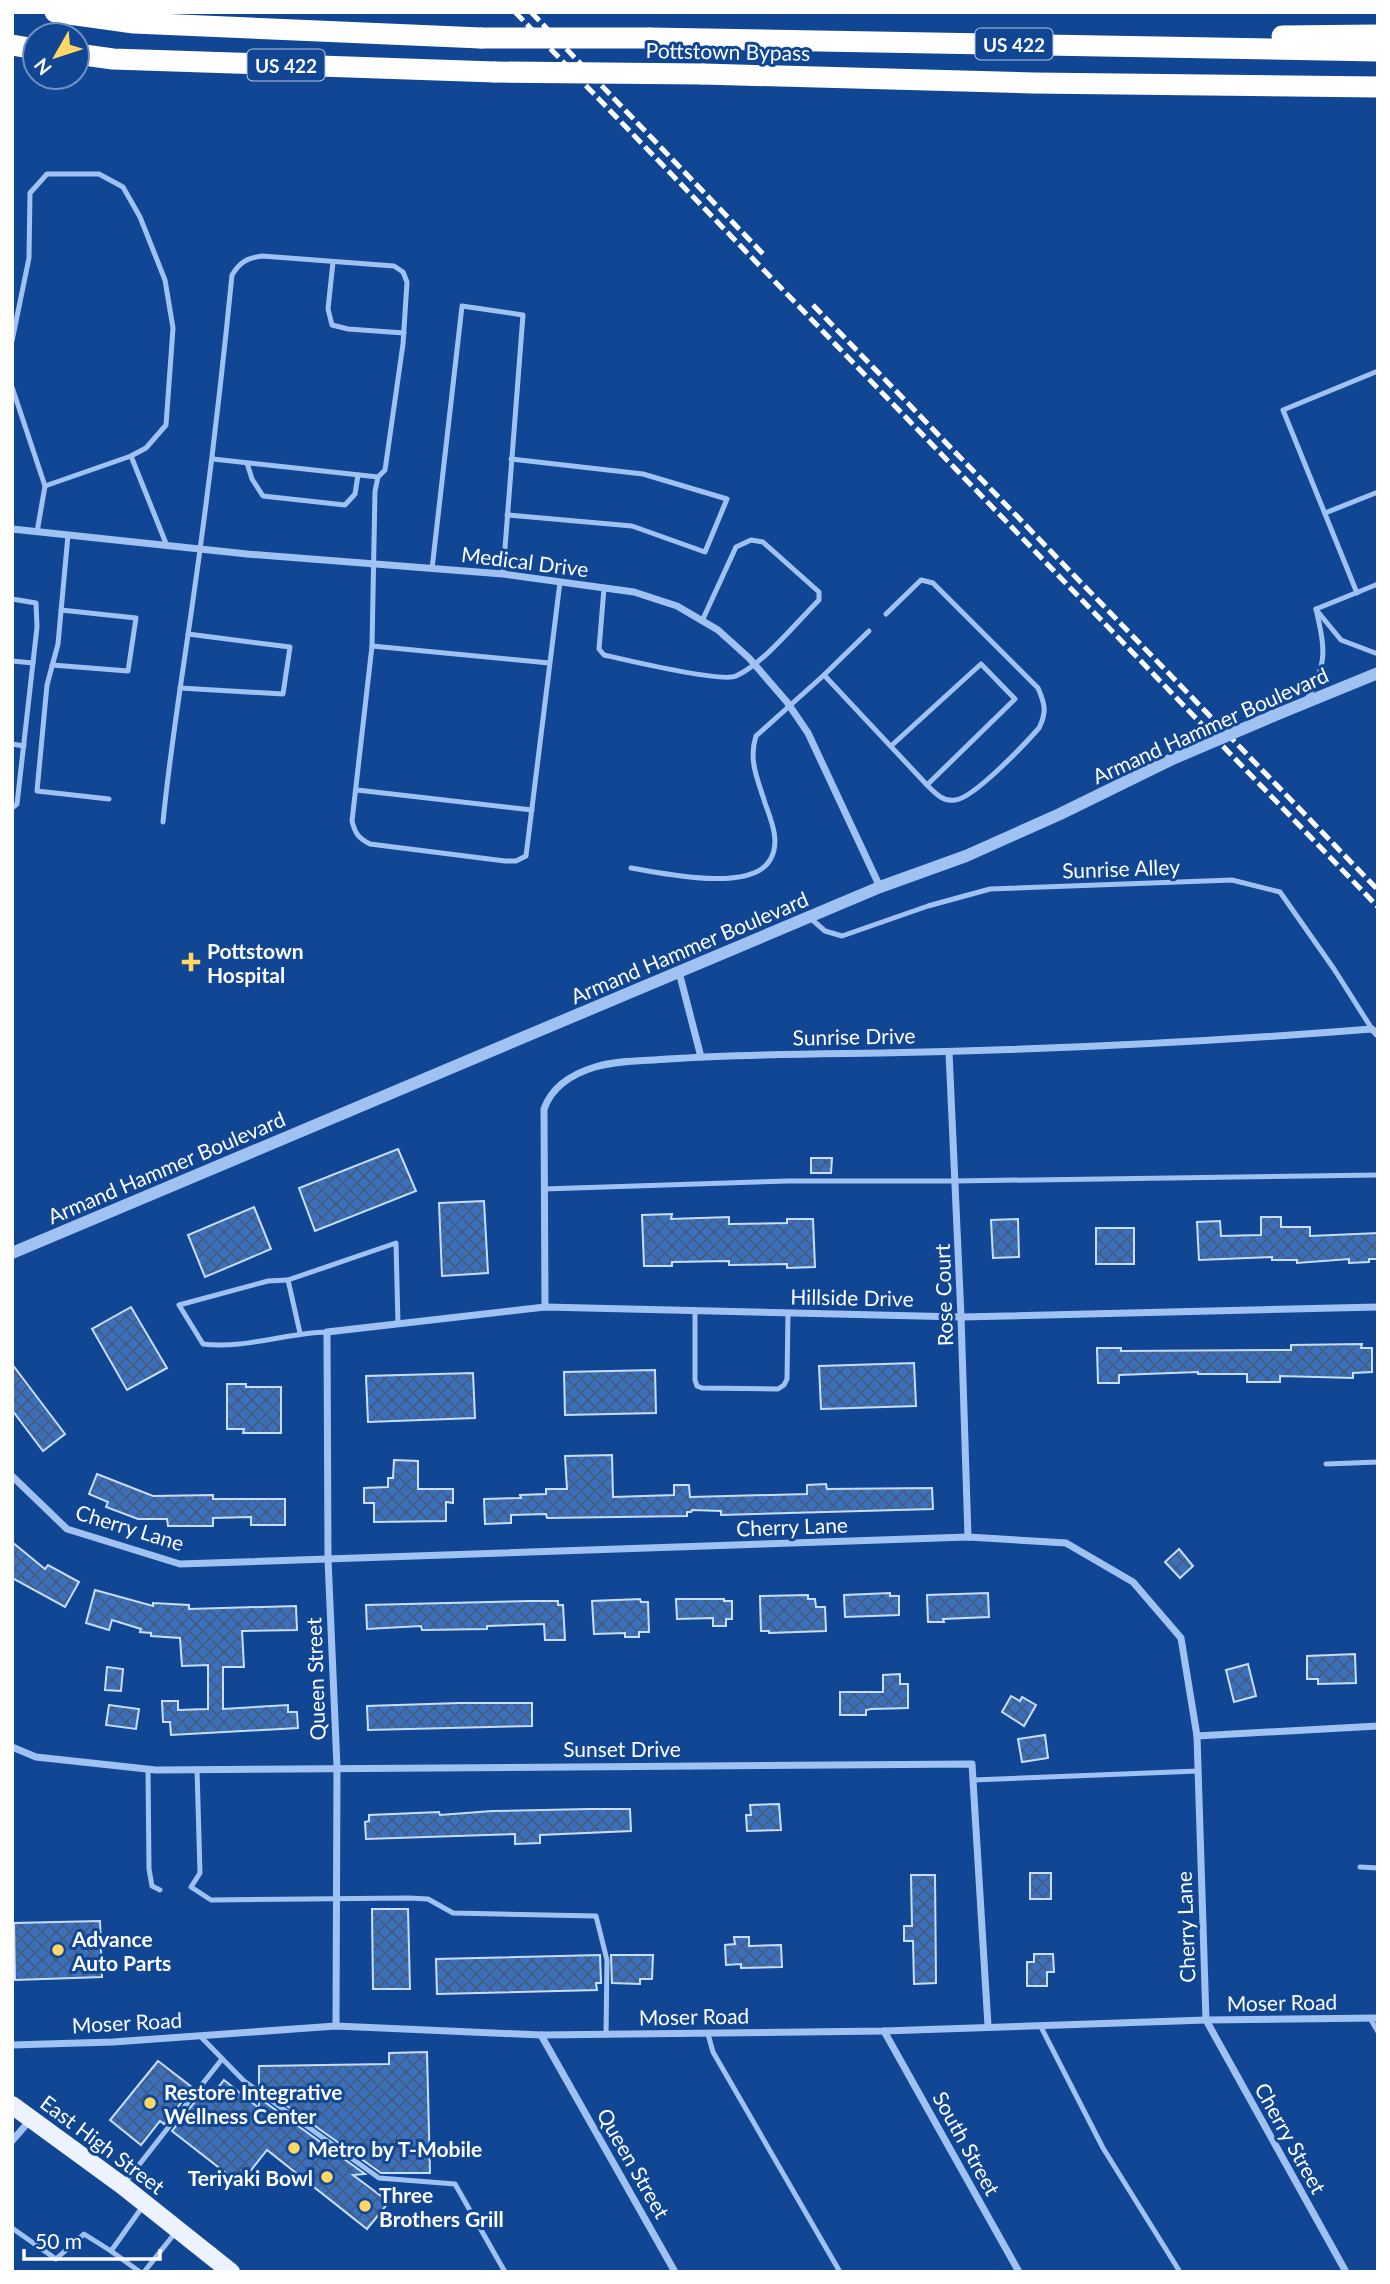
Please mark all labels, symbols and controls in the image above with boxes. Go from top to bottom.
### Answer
north arrow [21,21,91,91]
road number: US 422 [976,28,1052,60]
street label: Pottstown Bypass [646,37,810,65]
road number: US 422 [247,50,324,80]
text: N [29,54,56,80]
street label: Medical Drive [460,541,590,581]
street label: Armand Hammer Boulevard [1088,662,1332,788]
street label: Sunrise Alley [1062,853,1181,883]
street label: Armand Hammer Boulevard [566,886,812,1008]
place label: Pottstown Hospital [207,938,304,987]
marker: Pottstown Hospital [181,952,201,972]
street label: Sunrise Drive [792,1022,916,1050]
street label: Armand Hammer Boulevard [43,1106,289,1228]
street label: Rose Court [929,1243,957,1347]
street label: Hillside Drive [790,1283,914,1311]
street label: Cherry Lane [73,1499,187,1555]
street label: Cherry Lane [736,1512,848,1540]
street label: Queen Street [300,1617,330,1741]
street label: Sunset Drive [563,1736,681,1761]
street label: Cherry Lane [1171,1871,1199,1983]
place label: Advance Auto Parts [71,1926,171,1975]
marker: Advance Auto Parts [50,1942,66,1958]
street label: Moser Road [1227,1989,1337,2015]
street label: Moser Road [639,2003,749,2029]
street label: Moser Road [71,2007,183,2037]
street label: Cherry Street [1250,2078,1332,2198]
place label: Restore Integrative Wellness Center [164,2079,342,2128]
street label: South Street [928,2087,1006,2200]
street label: East High Street [36,2089,170,2199]
marker: Restore Integrative Wellness Center [142,2095,158,2111]
street label: Queen Street [592,2104,676,2223]
place label: Metro by T-Mobile [308,2136,482,2161]
marker: Metro by T-Mobile [286,2140,302,2156]
place label: Teriyaki Bowl [188,2165,313,2190]
marker: Teriyaki Bowl [319,2169,335,2185]
place label: Three Brothers Grill [379,2182,504,2231]
marker: Three Brothers Grill [357,2198,373,2214]
scale bar [24,2218,161,2262]
text: 50 m [35,2228,82,2253]

